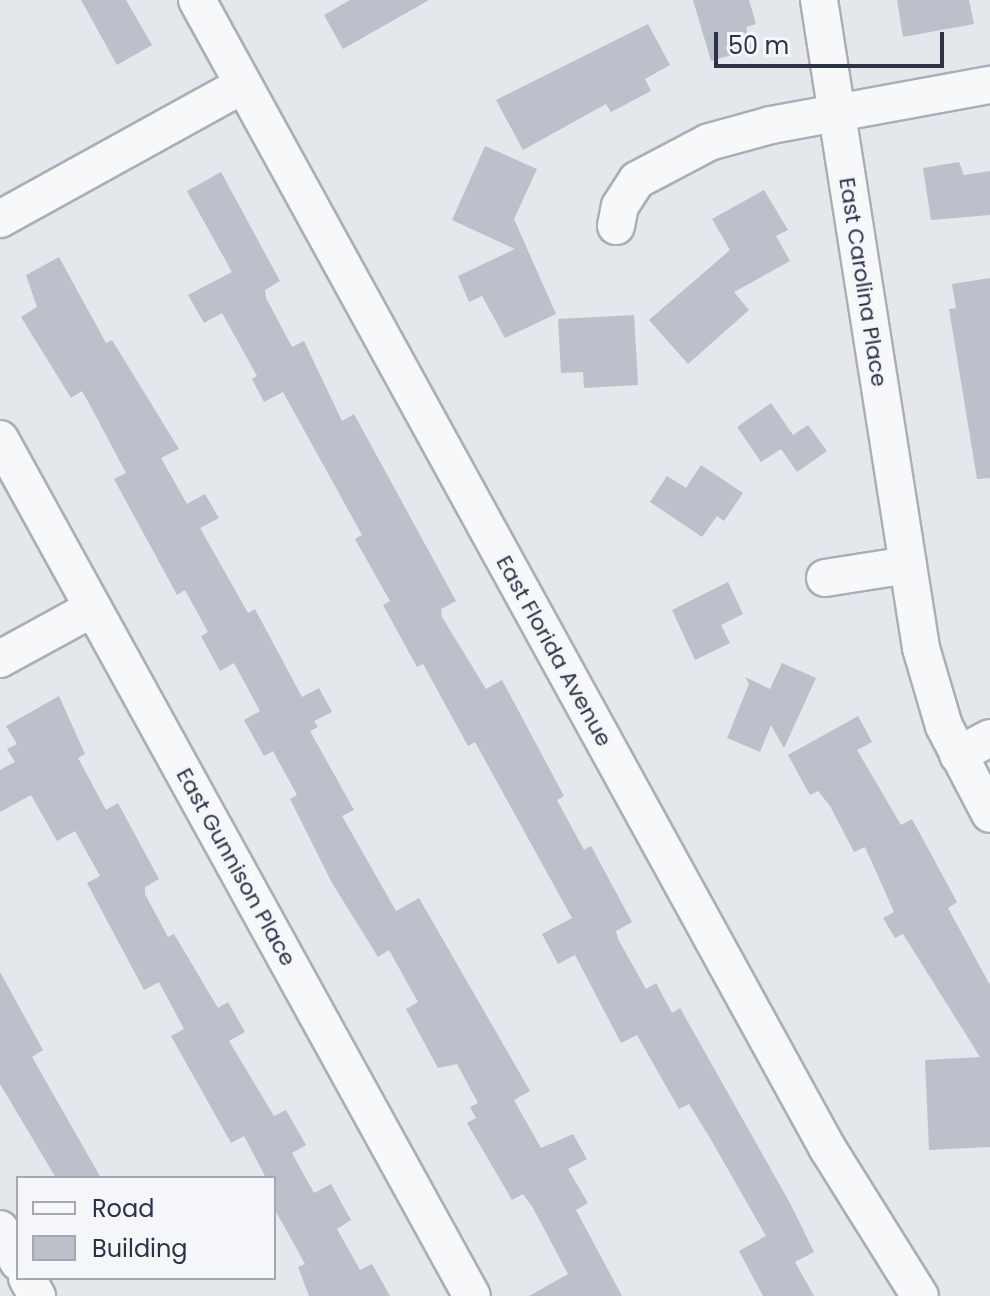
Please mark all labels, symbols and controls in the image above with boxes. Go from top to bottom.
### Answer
scale bar [718,16,948,66]
text: 50 m [728,29,789,62]
street label: East Carolina Place [833,176,893,388]
street label: East Florida Avenue [491,551,617,751]
street label: East Gunnison Place [171,764,301,970]
legend [16,1176,276,1280]
text: Road [92,1192,154,1225]
text: Building [92,1232,188,1265]

